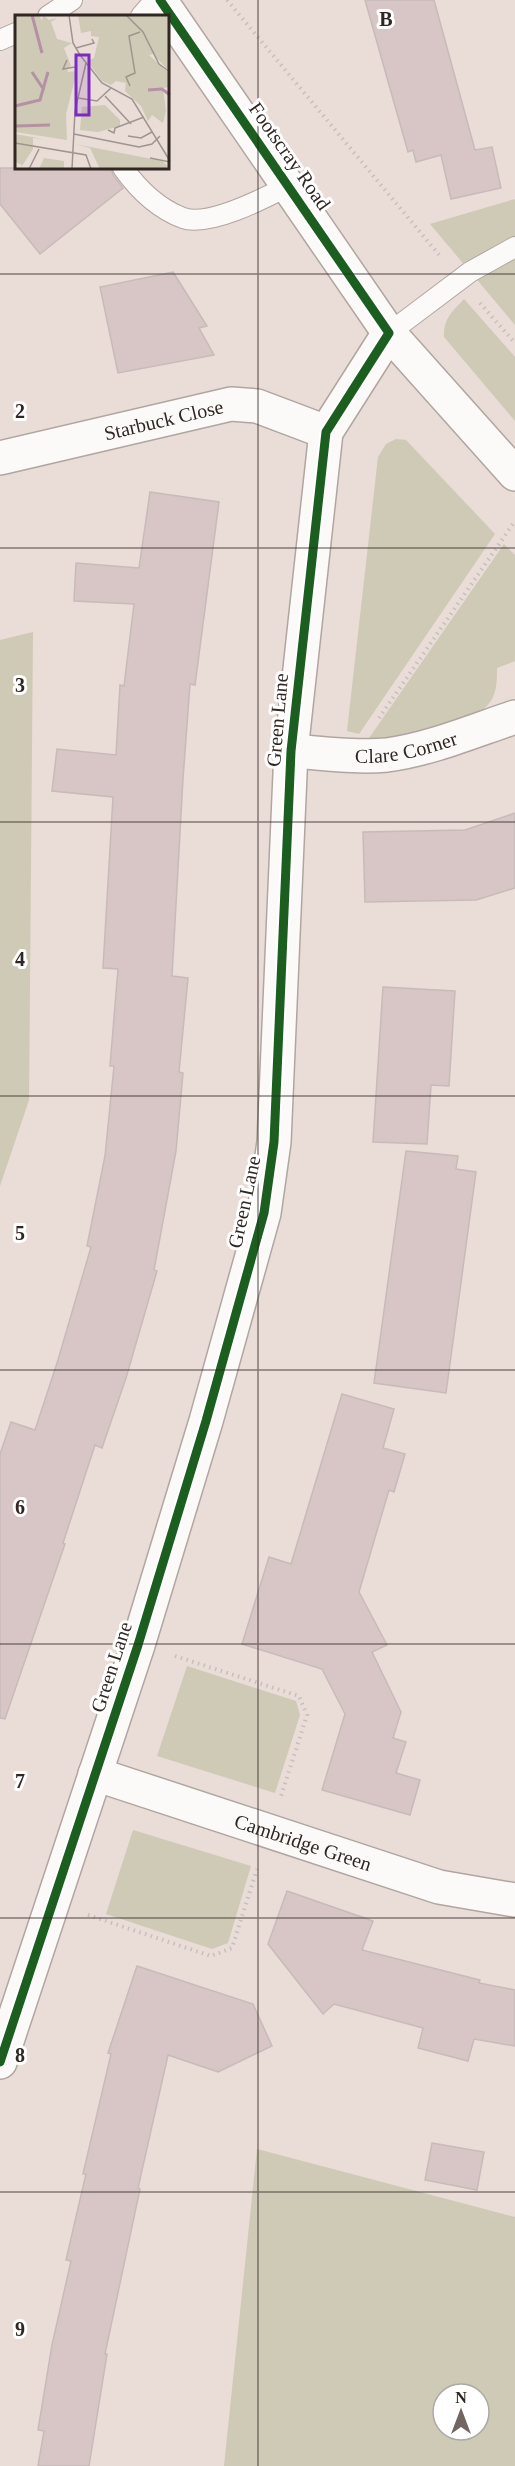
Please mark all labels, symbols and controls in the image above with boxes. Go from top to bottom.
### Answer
text: B [379,8,393,30]
inset map [15,15,170,170]
street label: Footscray Road [244,98,335,215]
street label: Starbuck Close [102,395,225,444]
text: 2 [15,400,25,422]
street label: Green Lane [262,672,292,768]
text: 3 [15,674,25,696]
street label: Clare Corner [355,727,460,767]
text: 4 [15,948,25,970]
street label: Green Lane [223,1154,265,1250]
text: 5 [15,1222,25,1244]
text: 6 [15,1496,25,1518]
street label: Green Lane [86,1619,136,1715]
text: 7 [15,1770,25,1792]
street label: Cambridge Green [232,1810,374,1875]
text: 8 [15,2044,25,2066]
text: 9 [15,2318,25,2340]
north arrow [431,2382,491,2442]
text: N [455,2389,467,2406]

